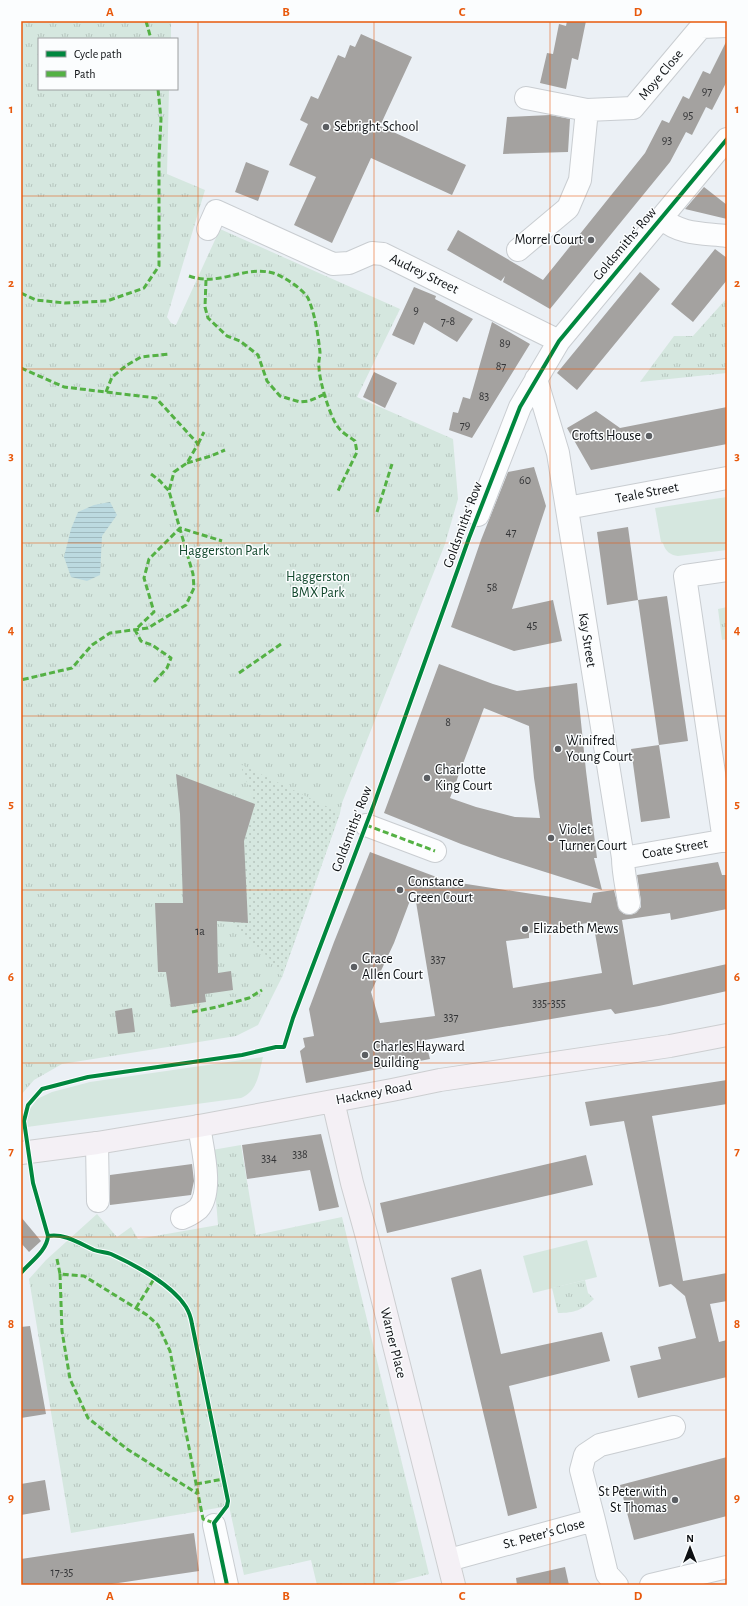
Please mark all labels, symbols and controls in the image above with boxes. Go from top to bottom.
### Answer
text: A [106,6,114,19]
text: B [282,6,290,19]
text: C [459,6,466,19]
text: D [634,6,643,19]
legend [38,38,178,90]
street label: Moye Close [636,47,686,103]
text: Cycle path [74,48,122,61]
text: Path [74,68,96,80]
house number: 97 [702,85,712,97]
text: 1 [9,103,13,116]
text: 1 [735,103,739,116]
house number: 95 [683,109,693,121]
place label: Sebright School [334,120,419,134]
marker: Sebright School [321,122,331,132]
house number: 93 [662,134,672,146]
street label: Goldsmiths' Row [591,204,660,283]
place label: Morrel Court [514,233,584,247]
marker: Morrel Court [586,235,596,245]
street label: Audrey Street [387,251,461,297]
text: 2 [8,277,14,290]
text: 2 [734,277,740,290]
house number: 9 [413,304,419,316]
house number: 7-8 [441,315,455,327]
house number: 89 [499,337,511,349]
house number: 87 [496,360,506,372]
house number: 83 [479,390,489,402]
house number: 79 [460,419,471,431]
place label: Crofts House [572,429,641,443]
marker: Crofts House [644,431,654,441]
text: 3 [8,450,14,463]
text: 3 [734,450,740,463]
house number: 60 [519,474,531,486]
street label: Goldsmiths' Row [441,480,485,570]
street label: Teale Street [614,480,680,506]
house number: 47 [506,526,516,538]
park label: Haggerston Park [179,544,270,558]
park label: Haggerston BMX Park [286,570,350,600]
house number: 58 [487,581,498,593]
street label: Kay Street [576,612,598,669]
house number: 45 [527,619,537,631]
text: 4 [8,624,15,637]
text: 4 [734,624,741,637]
house number: 8 [445,716,451,728]
place label: Winifred Young Court [566,734,633,764]
marker: Winifred Young Court [553,744,563,754]
place label: Charlotte King Court [435,763,493,793]
marker: Charlotte King Court [422,773,432,783]
street label: Goldsmiths' Row [329,784,375,874]
text: 5 [8,798,14,811]
text: 5 [734,798,740,811]
place label: Violet Turner Court [559,823,627,853]
marker: Violet Turner Court [546,833,556,843]
street label: Coate Street [641,836,709,862]
place label: Constance Green Court [408,875,473,905]
marker: Constance Green Court [395,885,405,895]
place label: Elizabeth Mews [533,922,618,936]
marker: Elizabeth Mews [520,924,530,934]
house number: 1a [195,925,205,937]
place label: Grace Allen Court [362,952,423,982]
house number: 337 [431,953,445,965]
marker: Grace Allen Court [349,962,359,972]
text: 6 [8,971,14,984]
text: 6 [734,971,740,984]
house number: 335-355 [532,997,566,1009]
house number: 337 [444,1011,458,1023]
place label: Charles Hayward Building [373,1040,465,1070]
marker: Charles Hayward Building [360,1050,370,1060]
street label: Hackney Road [335,1079,413,1107]
text: 7 [8,1145,14,1158]
text: 7 [734,1145,740,1158]
house number: 338 [292,1148,308,1160]
house number: 334 [261,1152,277,1164]
street label: Warner Place [377,1306,409,1380]
text: 8 [8,1318,14,1331]
text: 8 [734,1318,740,1331]
place label: St Peter with St Thomas [598,1485,667,1515]
text: 9 [8,1492,14,1505]
text: 9 [734,1492,740,1505]
marker: St Peter with St Thomas [670,1495,680,1505]
street label: St. Peter's Close [502,1516,586,1552]
north arrow [670,1528,710,1568]
text: N [686,1533,694,1544]
house number: 17-35 [51,1566,73,1578]
text: A [106,1590,114,1603]
text: B [282,1590,290,1603]
text: C [459,1590,466,1603]
text: D [634,1590,643,1603]

